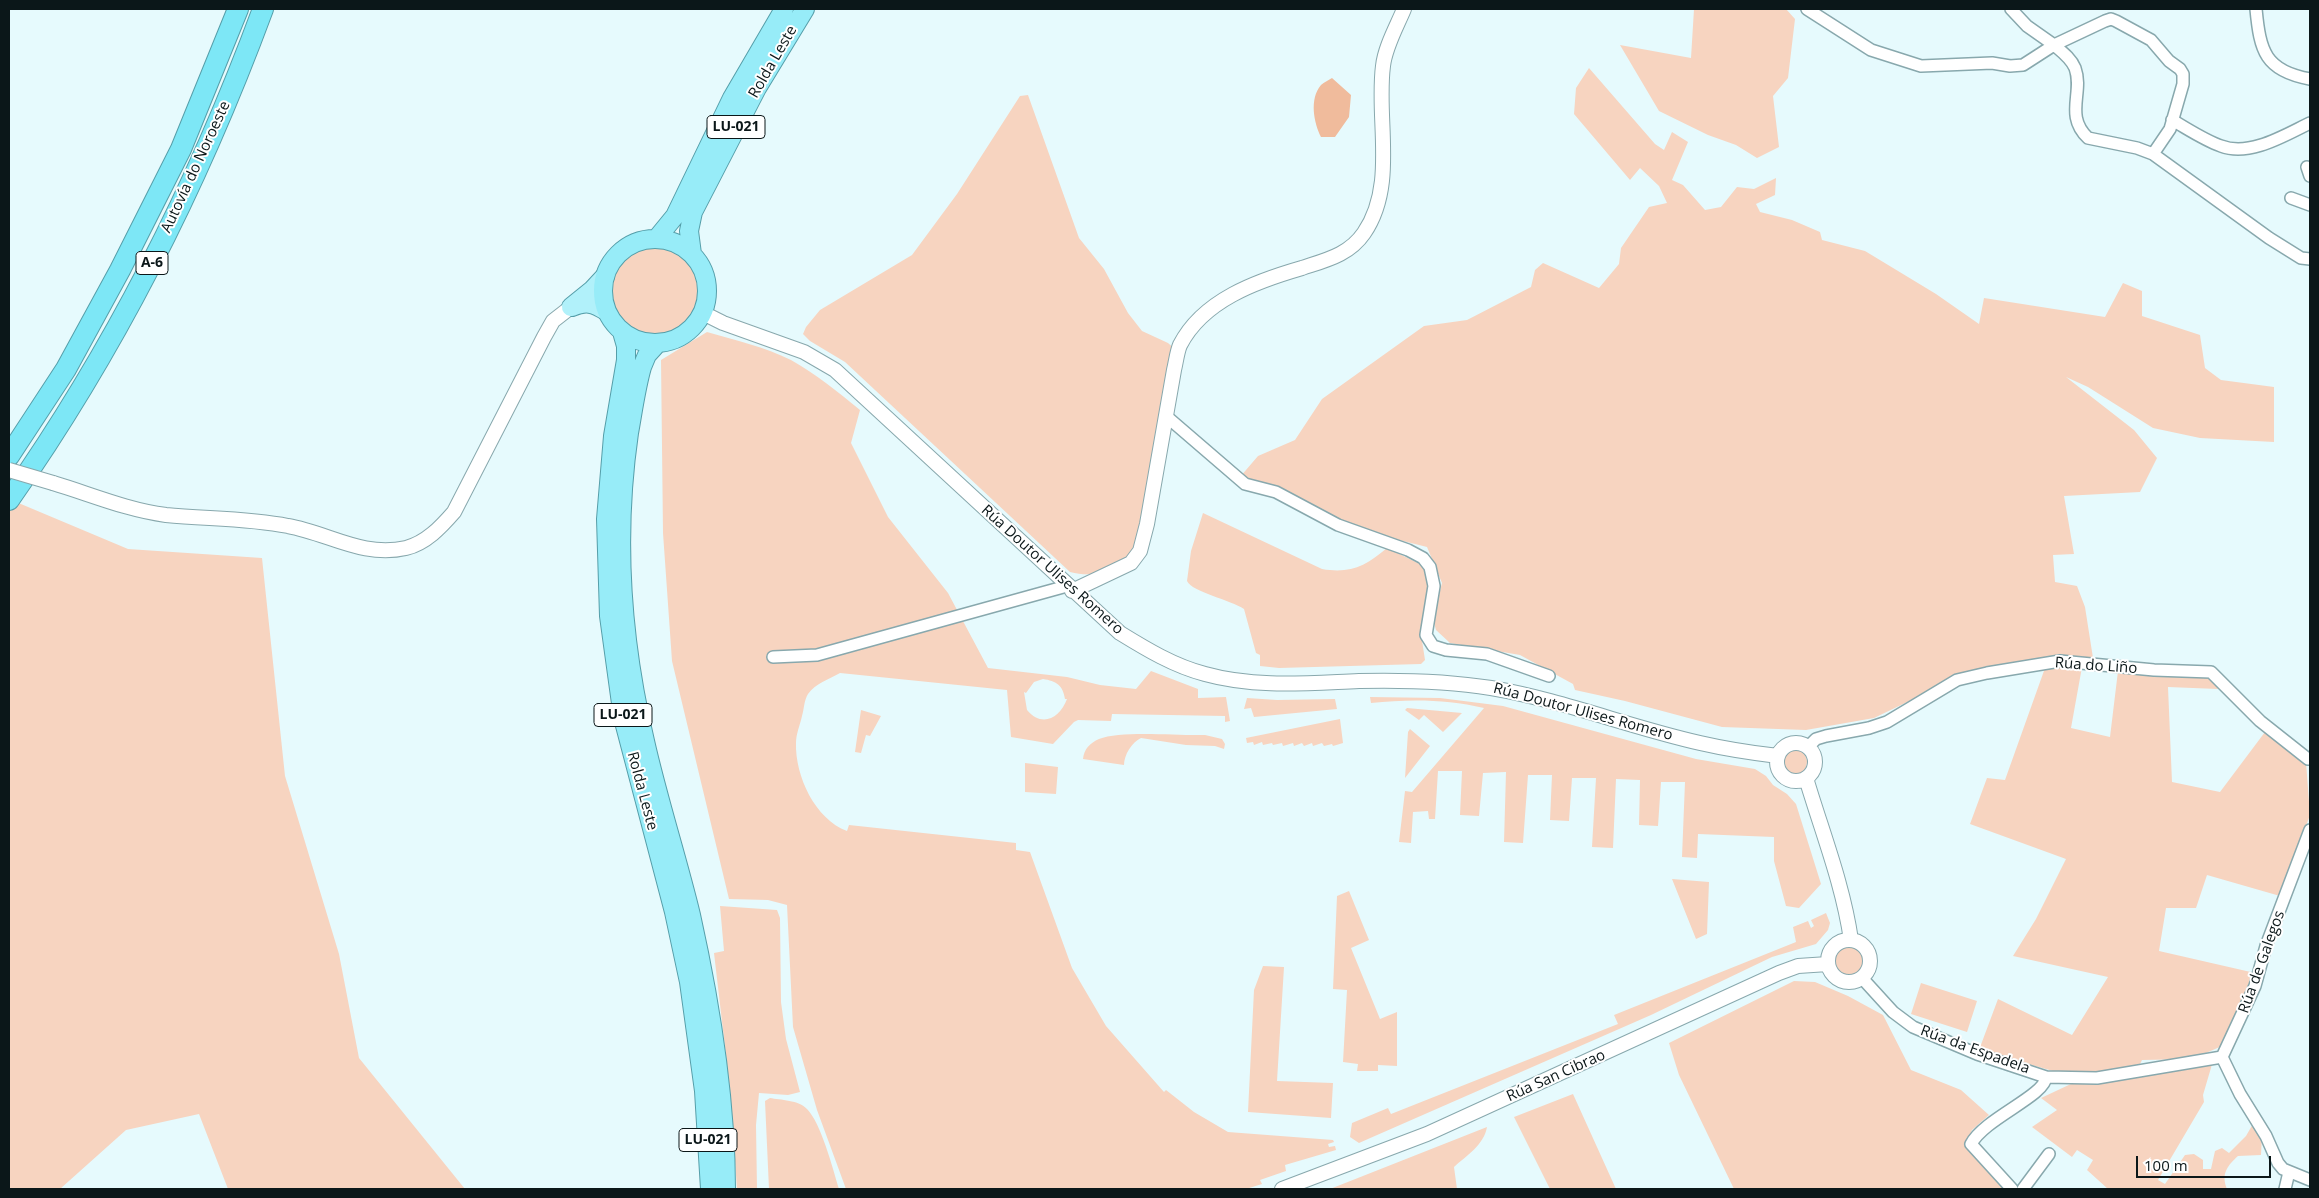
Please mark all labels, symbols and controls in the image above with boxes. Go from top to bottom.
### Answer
street label: Rolda Leste [745,23,801,101]
street label: Autovía do Noroeste [158,98,234,236]
road number: LU-021 [707,115,765,138]
road number: A-6 [136,252,168,274]
street label: Rúa Doutor Ulises Romero [977,501,1127,639]
street label: Rúa do Liño [2054,654,2138,678]
street label: Rúa Doutor Ulises Romero [1491,679,1675,745]
road number: LU-021 [594,704,652,726]
street label: Rolda Leste [623,750,661,832]
street label: Rúa de Galegos [2235,908,2289,1016]
street label: Rúa da Espadela [1918,1022,2032,1078]
street label: Rúa San Cibrao [1504,1046,1608,1106]
road number: LU-021 [679,1128,737,1152]
scale bar [2139,1146,2274,1178]
text: 100 m [2144,1155,2188,1175]

